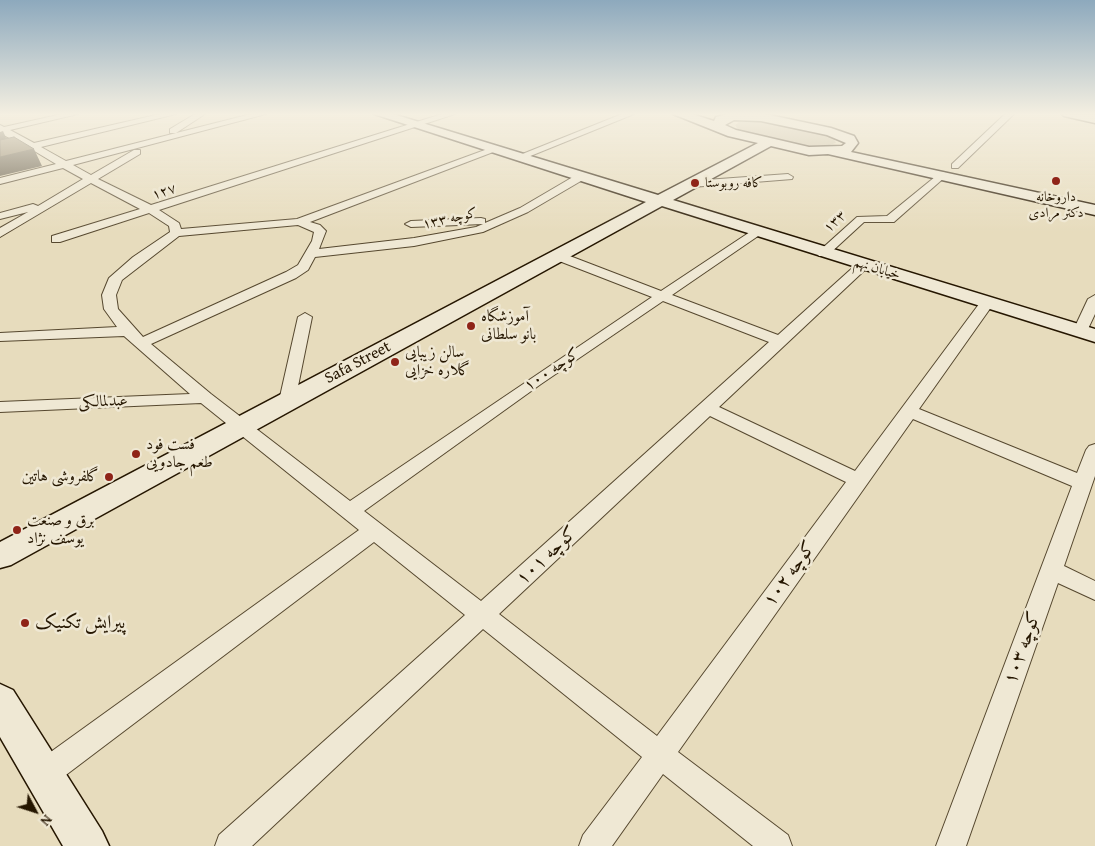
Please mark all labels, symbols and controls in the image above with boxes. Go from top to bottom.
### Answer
place label: کافه روبوستا [705,175,763,191]
marker: داروخانه دکتر مرادی [1050,175,1062,187]
marker: کافه روبوستا [689,177,701,189]
street label: ۱۲۷ [150,180,178,204]
place label: داروخانه دکتر مرادی [1028,189,1084,222]
street label: کوچه ۱۳۳ [421,205,479,233]
street label: ۱۳۳ [820,208,850,236]
street label: خیابان نهم [852,254,902,284]
place label: آموزشگاه بانو سلطانی [481,307,536,345]
marker: آموزشگاه بانو سلطانی [465,320,477,332]
street label: Safa Street [322,338,394,388]
place label: سالن زیبایی گلاره خزایی [405,343,470,381]
street label: کوچه ۱۰۰ [520,344,584,396]
marker: سالن زیبایی گلاره خزایی [389,356,401,368]
street label: عبدلمالکی [78,392,128,412]
place label: فست فود طعم جادویی [146,435,213,473]
marker: فست فود طعم جادویی [130,448,142,460]
place label: گلفروشی هاتین [22,467,99,487]
marker: گلفروشی هاتین [103,471,115,483]
place label: برق و صنعت یوسف نژاد [27,511,94,549]
street label: کوچه ۱۰۱ [512,522,582,590]
marker: برق و صنعت یوسف نژاد [11,524,23,536]
street label: کوچه ۱۰۲ [759,537,821,611]
street label: کوچه ۱۰۳ [999,609,1047,687]
place label: پیرایش تکنیک [35,612,125,634]
marker: پیرایش تکنیک [19,617,31,629]
north arrow [10,786,60,836]
text: N [36,811,57,831]

